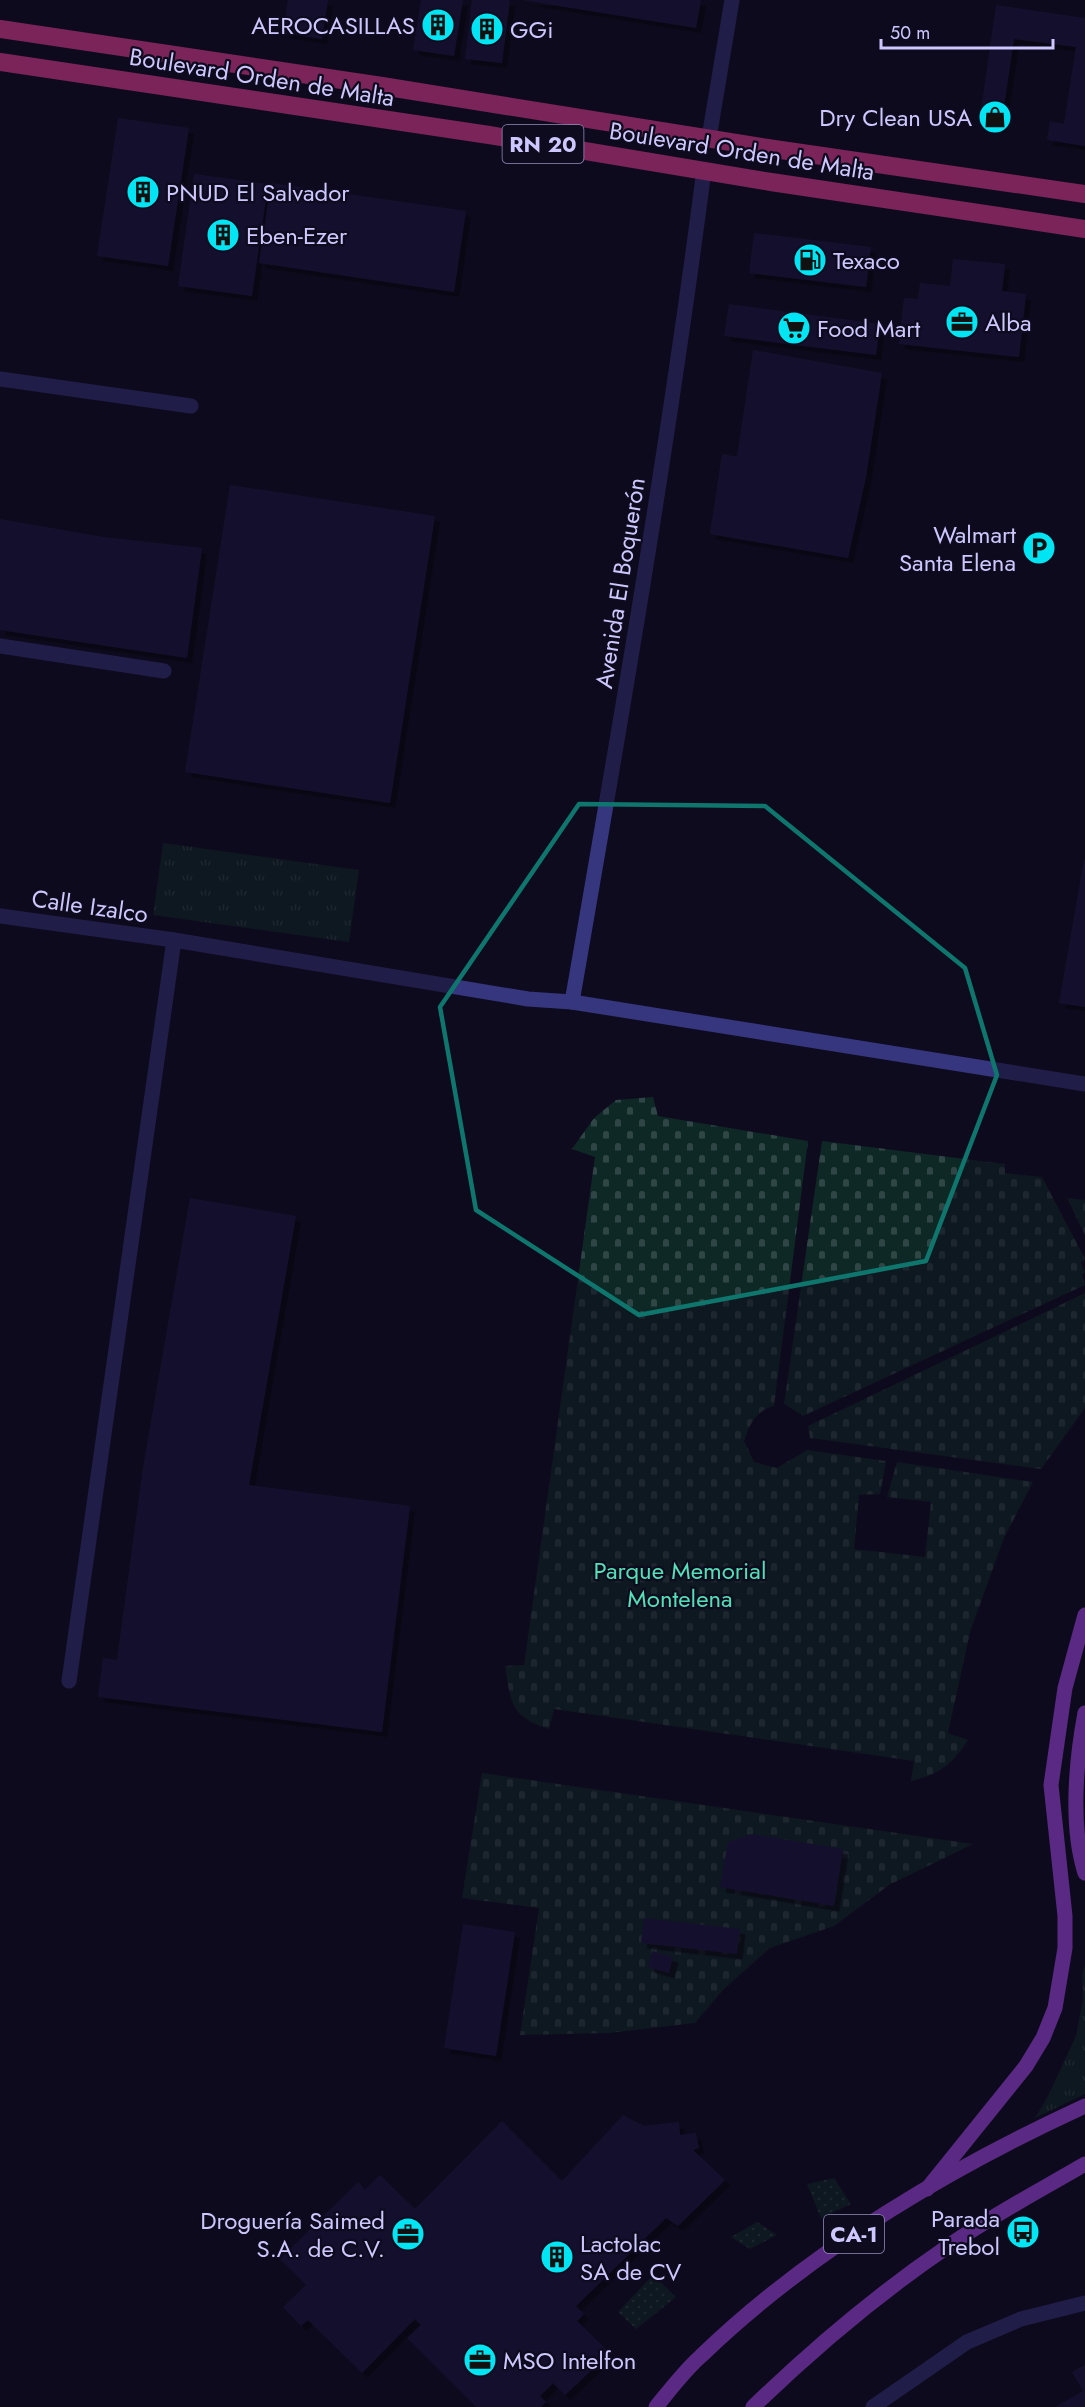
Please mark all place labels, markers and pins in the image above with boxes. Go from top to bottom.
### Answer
building icon: AEROCASILLAS [420,7,456,43]
place label: AEROCASILLAS [251,8,415,43]
building icon: GGi [469,11,505,47]
place label: GGi [510,12,553,47]
shop icon: Dry Clean USA [977,99,1013,135]
place label: Dry Clean USA [819,100,972,135]
building icon: PNUD El Salvador [125,174,161,210]
place label: PNUD El Salvador [166,175,350,210]
building icon: Eben-Ezer [205,217,241,253]
place label: Eben-Ezer [246,218,348,253]
fuel station icon: Texaco [792,242,828,278]
place label: Texaco [833,243,900,278]
office icon: Alba [944,304,980,340]
place label: Alba [985,305,1032,340]
supermarket icon: Food Mart [776,310,812,346]
place label: Food Mart [817,311,921,346]
place label: Walmart Santa Elena [899,517,1016,580]
parking icon: Walmart Santa Elena [1021,530,1057,566]
place label: Parada Trebol [931,2201,1000,2264]
place label: Droguería Saimed S.A. de C.V. [200,2203,385,2266]
bus stop icon: Parada Trebol [1005,2214,1041,2250]
office icon: Droguería Saimed S.A. de C.V. [390,2216,426,2252]
place label: Lactolac SA de CV [580,2226,682,2289]
building icon: Lactolac SA de CV [539,2239,575,2275]
office icon: MSO Intelfon [462,2342,498,2378]
place label: MSO Intelfon [503,2343,636,2378]

